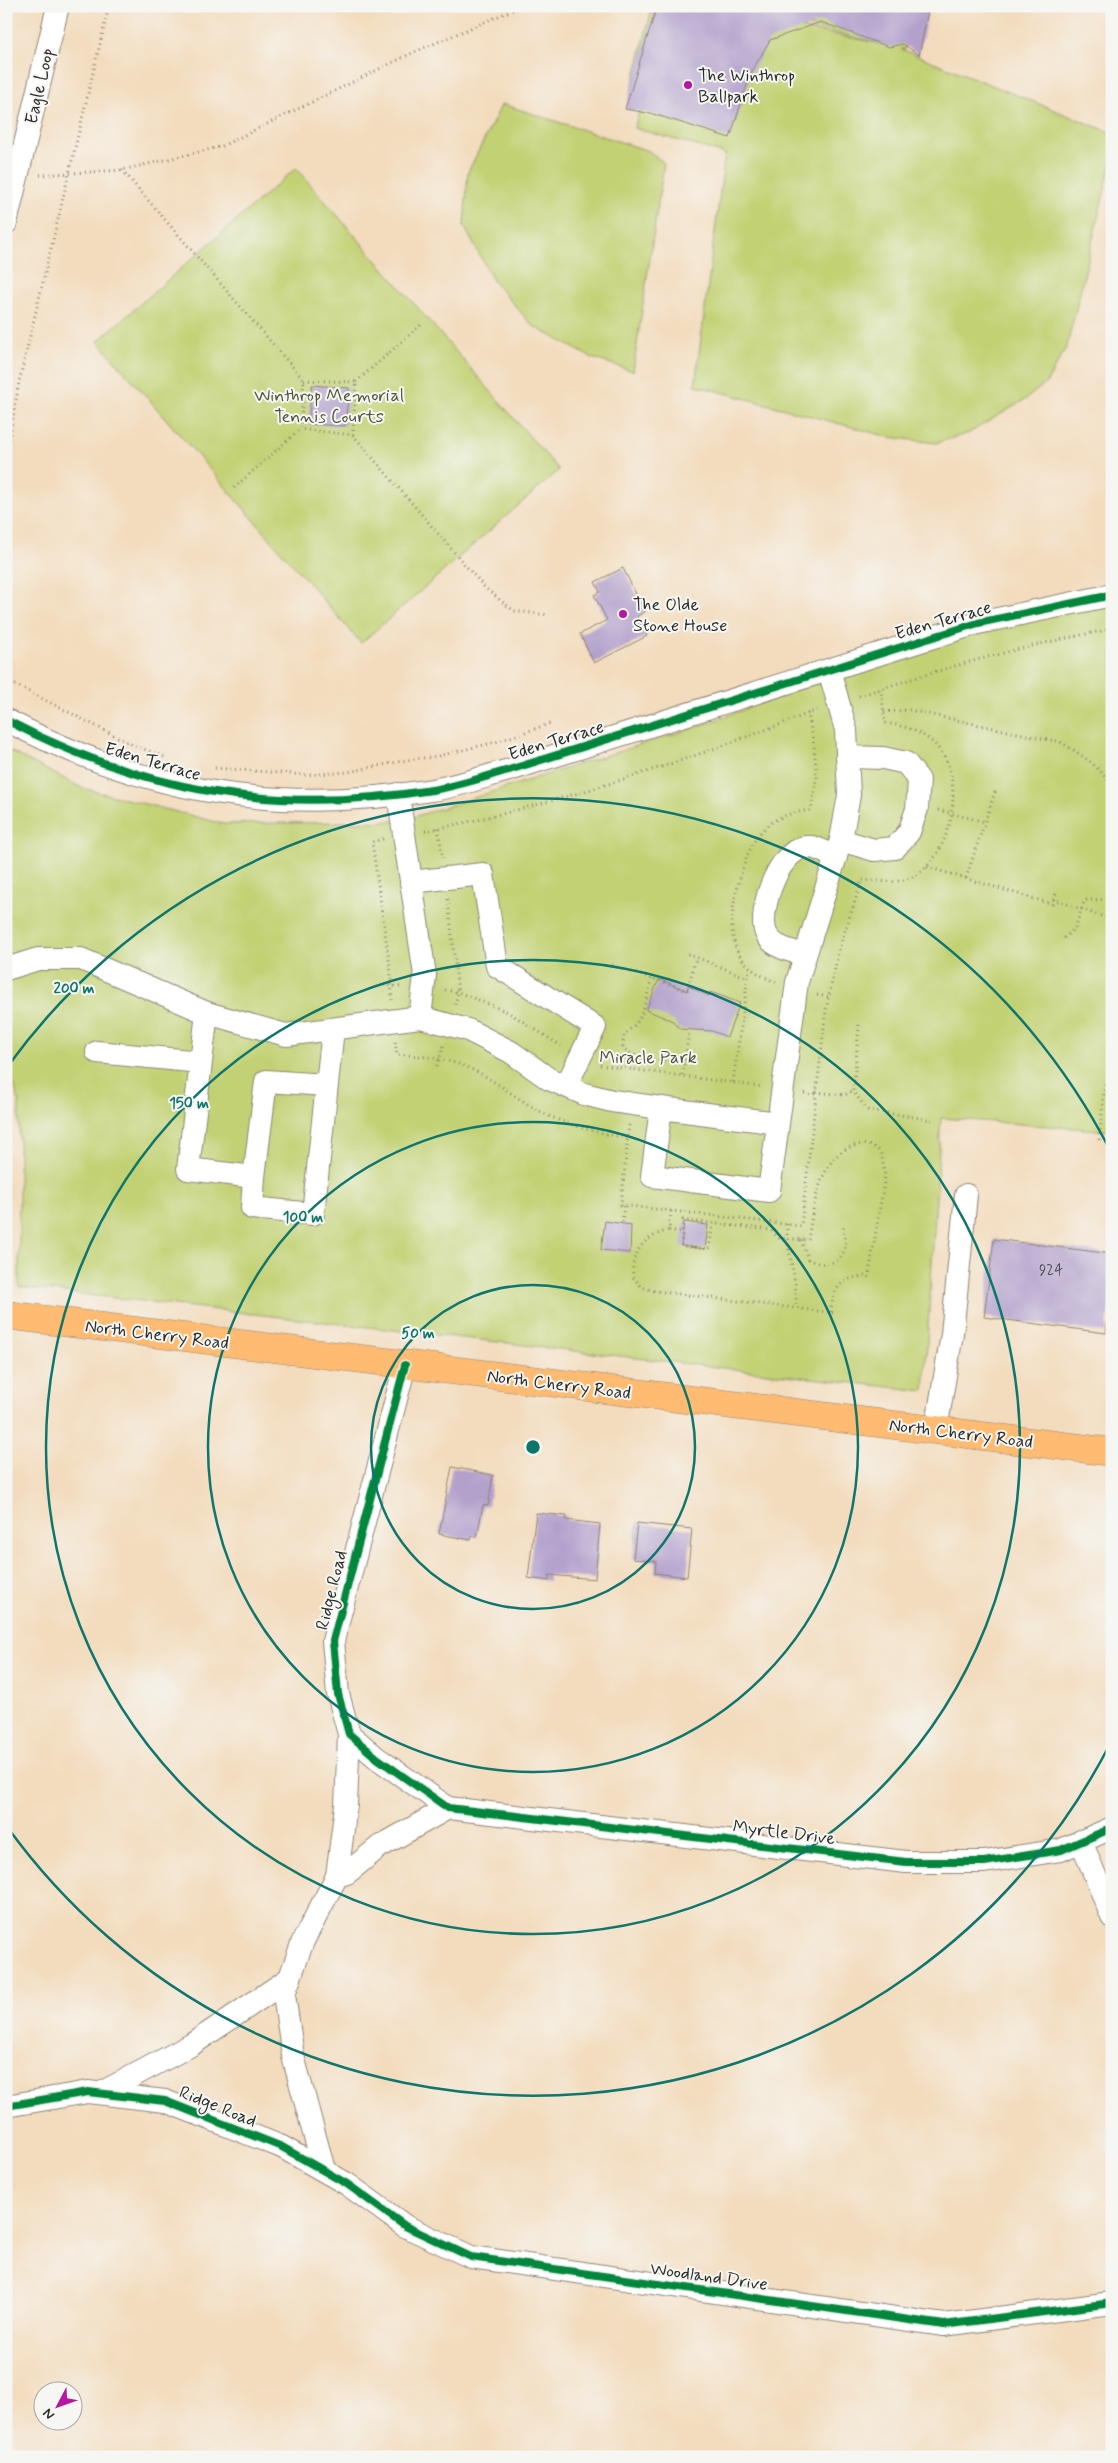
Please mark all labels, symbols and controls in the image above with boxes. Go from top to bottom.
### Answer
street label: Eagle Loop [20,46,60,127]
place label: The Winthrop Ballpark [698,64,795,109]
marker: The Winthrop Ballpark [682,79,694,91]
park label: Winthrop Memorial Tennis Courts [254,384,404,429]
place label: The Olde Stone House [633,593,727,638]
street label: Eden Terrace [892,596,994,646]
marker: The Olde Stone House [617,608,629,620]
street label: Eden Terrace [505,715,607,767]
street label: Eden Terrace [102,737,204,787]
text: 200 m [54,979,95,999]
park label: Miracle Park [599,1046,697,1070]
text: 150 m [169,1094,209,1114]
text: 100 m [283,1208,323,1228]
house number: 924 [1039,1261,1063,1281]
street label: North Cherry Road [84,1314,230,1356]
text: 50 m [401,1324,435,1344]
street label: North Cherry Road [486,1364,632,1406]
street label: North Cherry Road [888,1413,1034,1455]
centre of rings [524,1438,542,1456]
street label: Ridge Road [310,1548,354,1633]
street label: Myrtle Drive [731,1815,836,1851]
street label: Ridge Road [175,2081,260,2134]
street label: Woodland Drive [649,2257,769,2297]
north arrow [32,2380,82,2430]
text: N [39,2404,59,2423]

